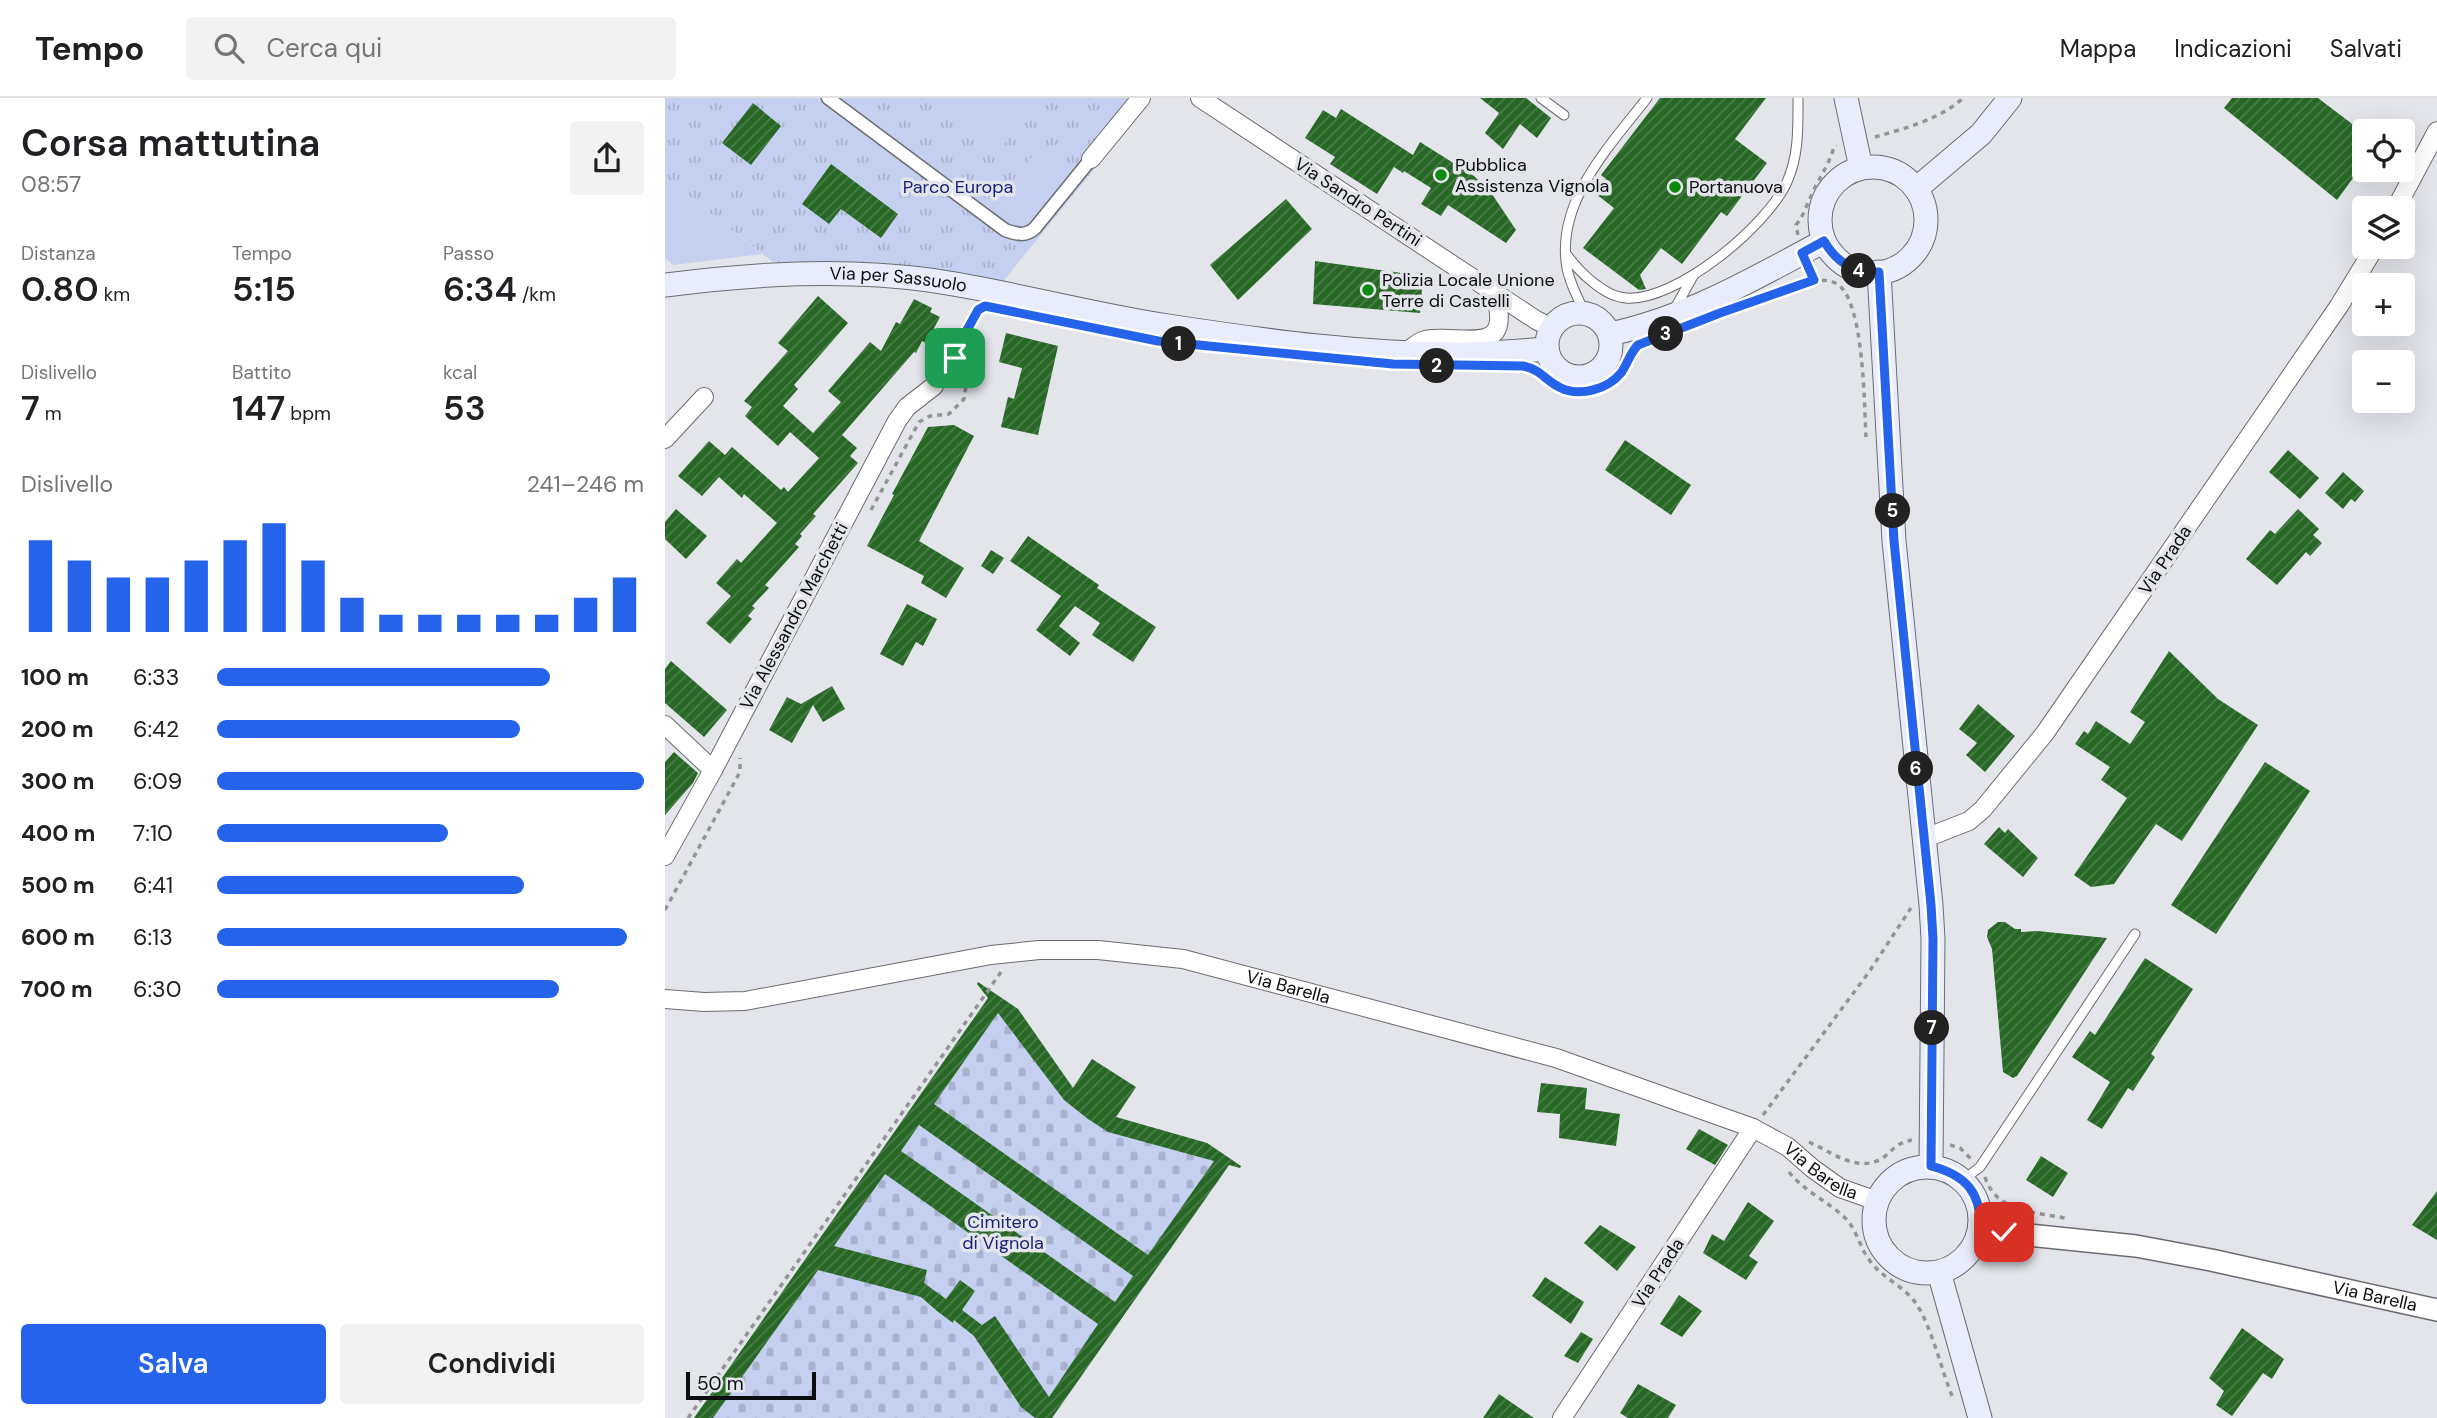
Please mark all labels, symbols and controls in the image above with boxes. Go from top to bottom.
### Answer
search box [186,17,676,80]
text: Tempo [35,27,144,70]
icon: search [210,29,248,67]
text: Cerca qui [266,31,382,65]
text: Mappa [2060,33,2136,64]
text: Indicazioni [2174,33,2292,64]
text: Salvati [2330,33,2402,64]
text: Corsa mattutina [21,118,320,168]
map controls [2352,119,2415,413]
button: locate [2352,119,2415,182]
button: share [570,121,644,195]
street label: Via Sandro Pertini [1290,152,1426,252]
place label: Pubblica Assistenza Vignola [1455,153,1609,198]
marker: Pubblica Assistenza Vignola [1433,167,1449,183]
text: 08:57 [21,169,81,199]
park label: Parco Europa [903,175,1013,199]
place label: Portanuova [1689,175,1783,199]
marker: Portanuova [1667,179,1683,195]
button: layers [2352,196,2415,259]
text: Distanza [21,241,95,266]
text: Tempo [232,241,292,266]
text: Passo [443,241,494,266]
pin: 4 [1841,254,1877,288]
text: 4 [1852,258,1865,283]
street label: Via per Sassuolo [829,261,969,298]
text: 0.80 [21,266,99,312]
text: 5:15 [232,266,296,312]
text: 6:34 [443,266,517,312]
place label: Polizia Locale Unione Terre di Castelli [1382,268,1555,313]
button: + [2352,273,2415,336]
text: km [99,282,130,307]
text: /km [517,282,556,307]
marker: Polizia Locale Unione Terre di Castelli [1360,282,1376,298]
pin: 3 [1649,316,1683,352]
text: 3 [1660,321,1671,346]
pin: 1 [1161,327,1197,362]
pin [925,328,985,388]
text: 1 [1175,331,1182,356]
icon: arrive [936,339,974,377]
pin: 2 [1419,348,1455,384]
button: − [2352,350,2415,413]
text: 2 [1431,353,1442,378]
text: Dislivello [21,360,97,385]
text: Battito [232,360,291,385]
text: kcal [443,360,477,385]
text: 7 [21,385,40,431]
text: 147 [232,385,285,431]
text: 53 [443,385,486,431]
text: m [40,401,62,426]
text: bpm [285,401,331,426]
text: Dislivello [21,469,113,499]
text: 241–246 m [527,469,644,499]
pin: 5 [1875,494,1911,528]
text: 5 [1887,498,1898,523]
street label: Via Alessandro Marchetti [734,518,854,714]
street label: Via Prada [2133,521,2197,599]
text: 100 m [21,662,89,692]
text: 6:33 [133,662,179,692]
text: 200 m [21,714,94,744]
text: 6:42 [133,714,179,744]
pin: 6 [1899,752,1933,786]
text: 6 [1909,756,1922,781]
text: 300 m [21,766,94,796]
text: 6:09 [133,766,182,796]
text: 400 m [21,818,95,848]
text: 7:10 [133,818,173,848]
text: 500 m [21,870,95,900]
text: 6:41 [133,870,173,900]
text: 600 m [21,922,95,952]
text: 6:13 [133,922,173,952]
street label: Via Barella [1244,964,1333,1010]
text: 700 m [21,974,93,1004]
text: 6:30 [133,974,181,1004]
pin: 7 [1915,1010,1949,1046]
text: 7 [1926,1015,1937,1040]
street label: Via Barella [1779,1137,1861,1205]
pin [1974,1202,2034,1262]
park label: Cimitero di Vignola [962,1210,1044,1255]
icon: check [1985,1213,2023,1251]
street label: Via Prada [1626,1233,1690,1313]
street label: Via Barella [2330,1275,2420,1317]
button: Salva [21,1324,326,1404]
button: Condividi [340,1324,644,1404]
scale bar [686,1369,815,1401]
text: 50 m [697,1371,744,1396]

